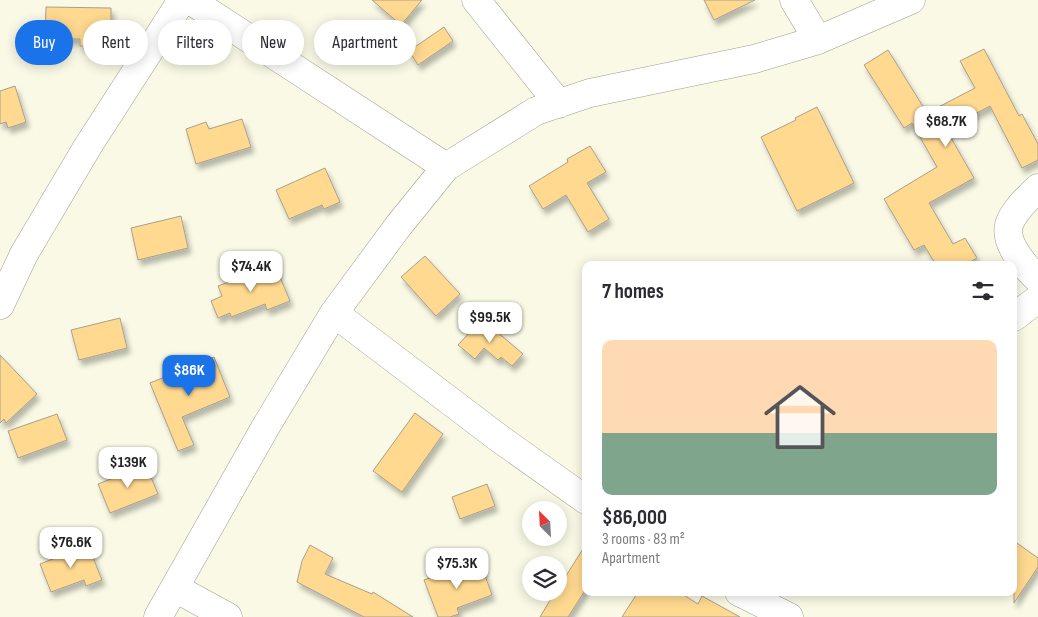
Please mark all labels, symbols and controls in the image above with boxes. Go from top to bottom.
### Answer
chip: Buy [15,20,73,65]
chip: Rent [83,20,148,65]
chip: Filters [158,20,232,65]
chip: New [242,20,304,65]
chip: Apartment [314,20,416,65]
pin: $68.7K [905,106,987,148]
text: $68.7K [925,112,967,131]
pin: $74.4K [210,250,292,293]
text: $74.4K [231,257,271,276]
icon: filters [969,277,997,305]
text: 7 homes [602,279,664,304]
pin: $99.5K [449,302,531,344]
text: $99.5K [469,308,511,327]
pin: $86K [159,354,219,397]
text: $86K [173,361,205,380]
icon: home [755,372,845,462]
pin: $139K [93,446,163,489]
text: $139K [109,453,147,472]
north arrow [522,501,568,546]
map controls [522,501,567,601]
text: $86,000 [602,505,667,530]
pin: $76.6K [30,526,112,569]
text: 3 rooms · 83 m² [602,530,685,549]
text: $76.6K [50,533,92,552]
pin: $75.3K [416,548,498,590]
text: Apartment [602,549,660,568]
text: $75.3K [437,554,477,573]
button: layers [522,556,567,601]

